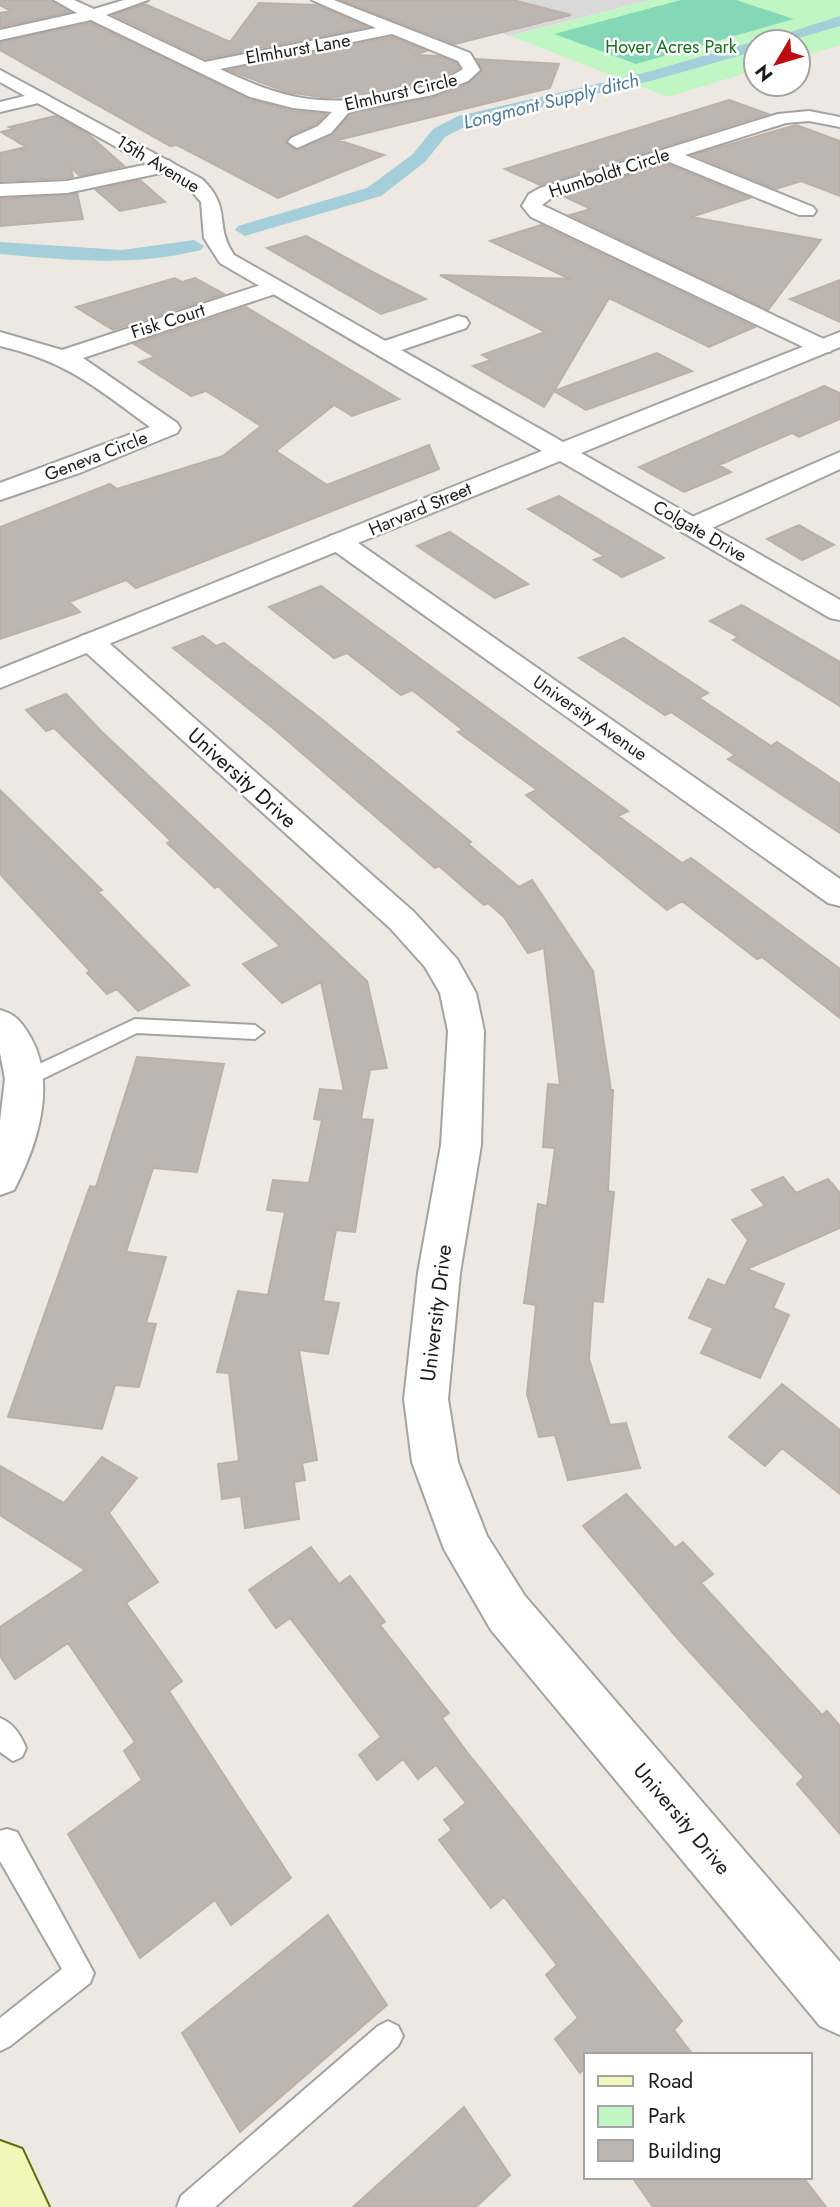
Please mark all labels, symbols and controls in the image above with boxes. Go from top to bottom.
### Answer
street label: Elmhurst Lane [244,27,352,71]
north arrow [742,28,812,98]
park label: Hover Acres Park [605,34,737,60]
text: N [749,59,779,87]
street label: Elmhurst Circle [342,66,460,118]
water label: Longmont Supply ditch [460,66,642,136]
street label: 15th Avenue [111,129,205,199]
street label: Humboldt Circle [545,141,673,205]
street label: Fisk Court [128,297,209,345]
street label: Geneva Circle [41,424,151,488]
street label: Harvard Street [364,475,476,542]
street label: Colgate Drive [648,494,752,568]
street label: University Avenue [528,669,652,767]
street label: University Drive [181,721,303,835]
street label: University Drive [413,1243,459,1383]
street label: University Drive [626,1757,738,1882]
legend [584,2053,812,2179]
text: Road [648,2066,693,2096]
text: Park [648,2101,686,2131]
text: Building [648,2136,721,2166]

